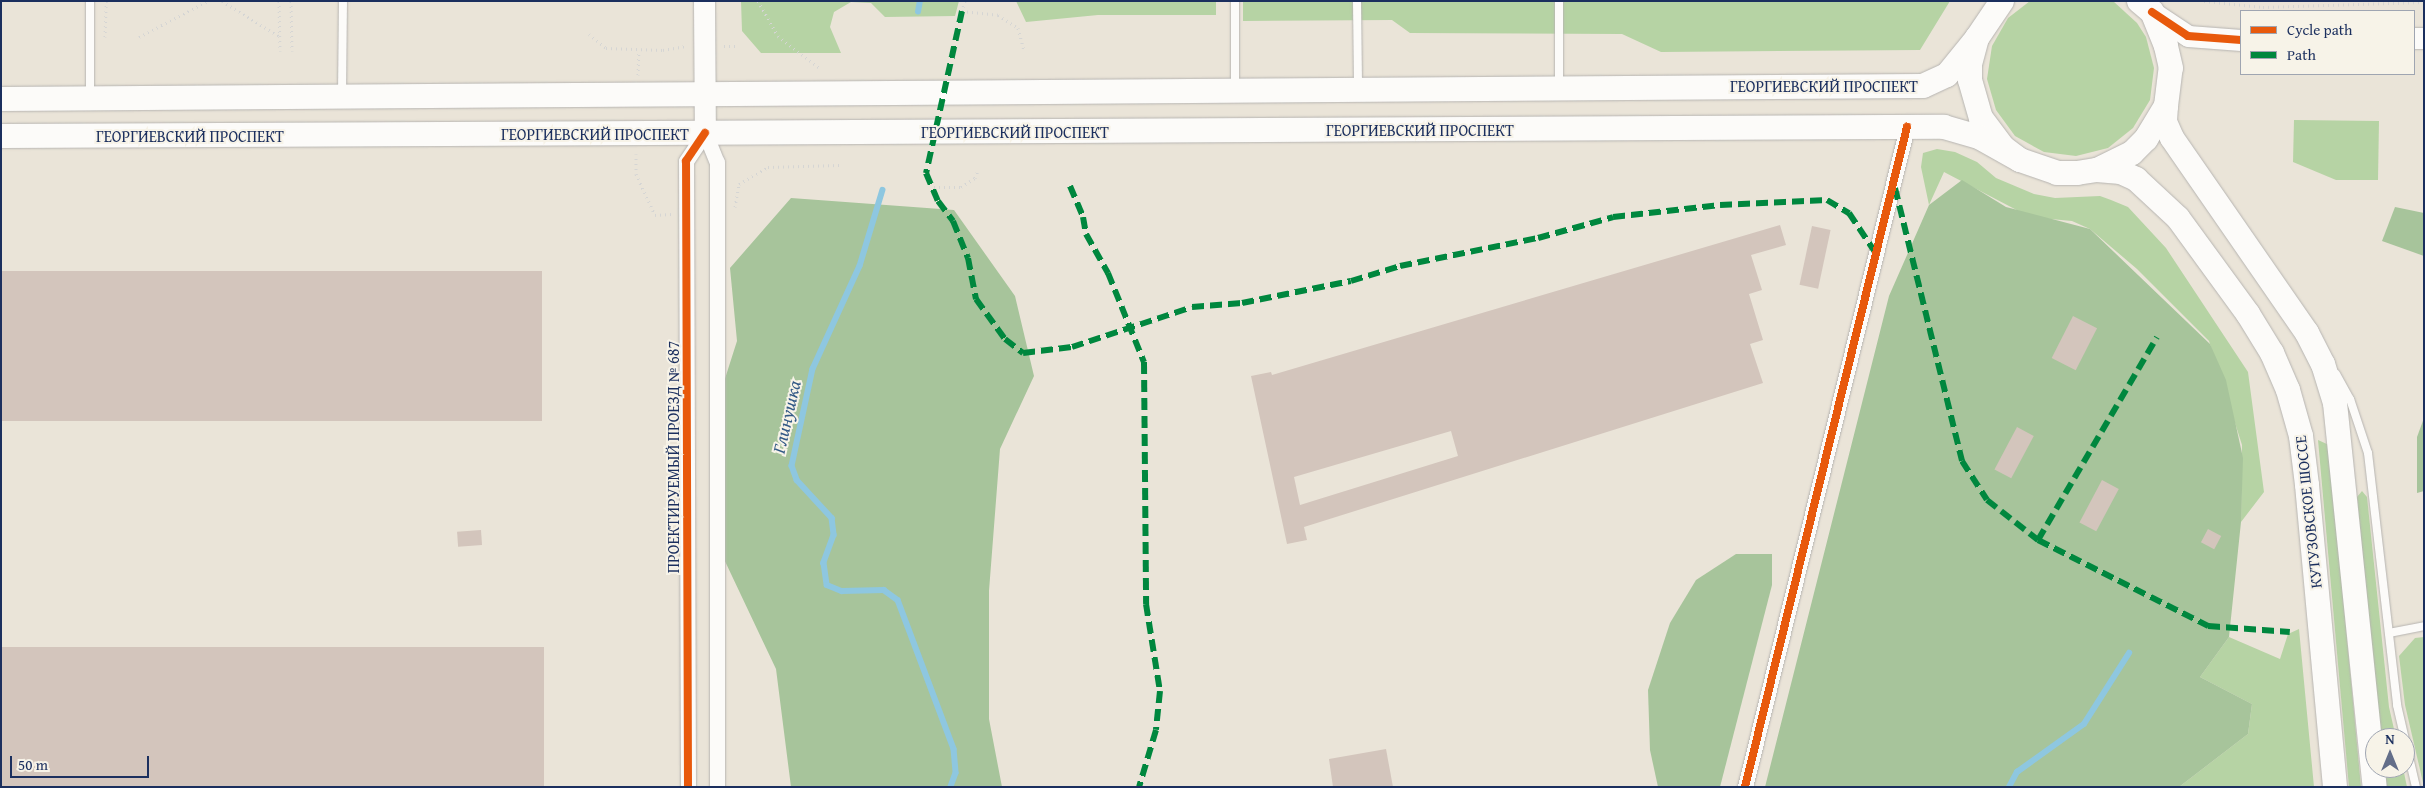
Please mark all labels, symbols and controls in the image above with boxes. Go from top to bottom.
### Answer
legend [2240,10,2415,75]
text: Cycle path [2287,19,2353,40]
text: Path [2287,44,2316,65]
street label: ГЕОРГИЕВСКИЙ ПРОСПЕКТ [1730,76,1918,96]
street label: ГЕОРГИЕВСКИЙ ПРОСПЕКТ [1326,120,1514,140]
street label: ГЕОРГИЕВСКИЙ ПРОСПЕКТ [921,122,1109,142]
street label: ГЕОРГИЕВСКИЙ ПРОСПЕКТ [501,124,689,144]
street label: ГЕОРГИЕВСКИЙ ПРОСПЕКТ [96,126,284,146]
street label: ПРОЕКТИРУЕМЫЙ ПРОЕЗД № 687 [663,341,683,573]
water label: Глинушка [768,378,806,456]
street label: КУТУЗОВСКОЕ ШОССЕ [2290,435,2326,589]
north arrow [2365,728,2415,778]
text: N [2385,729,2395,749]
scale bar [12,746,151,778]
text: 50 m [18,754,48,775]

